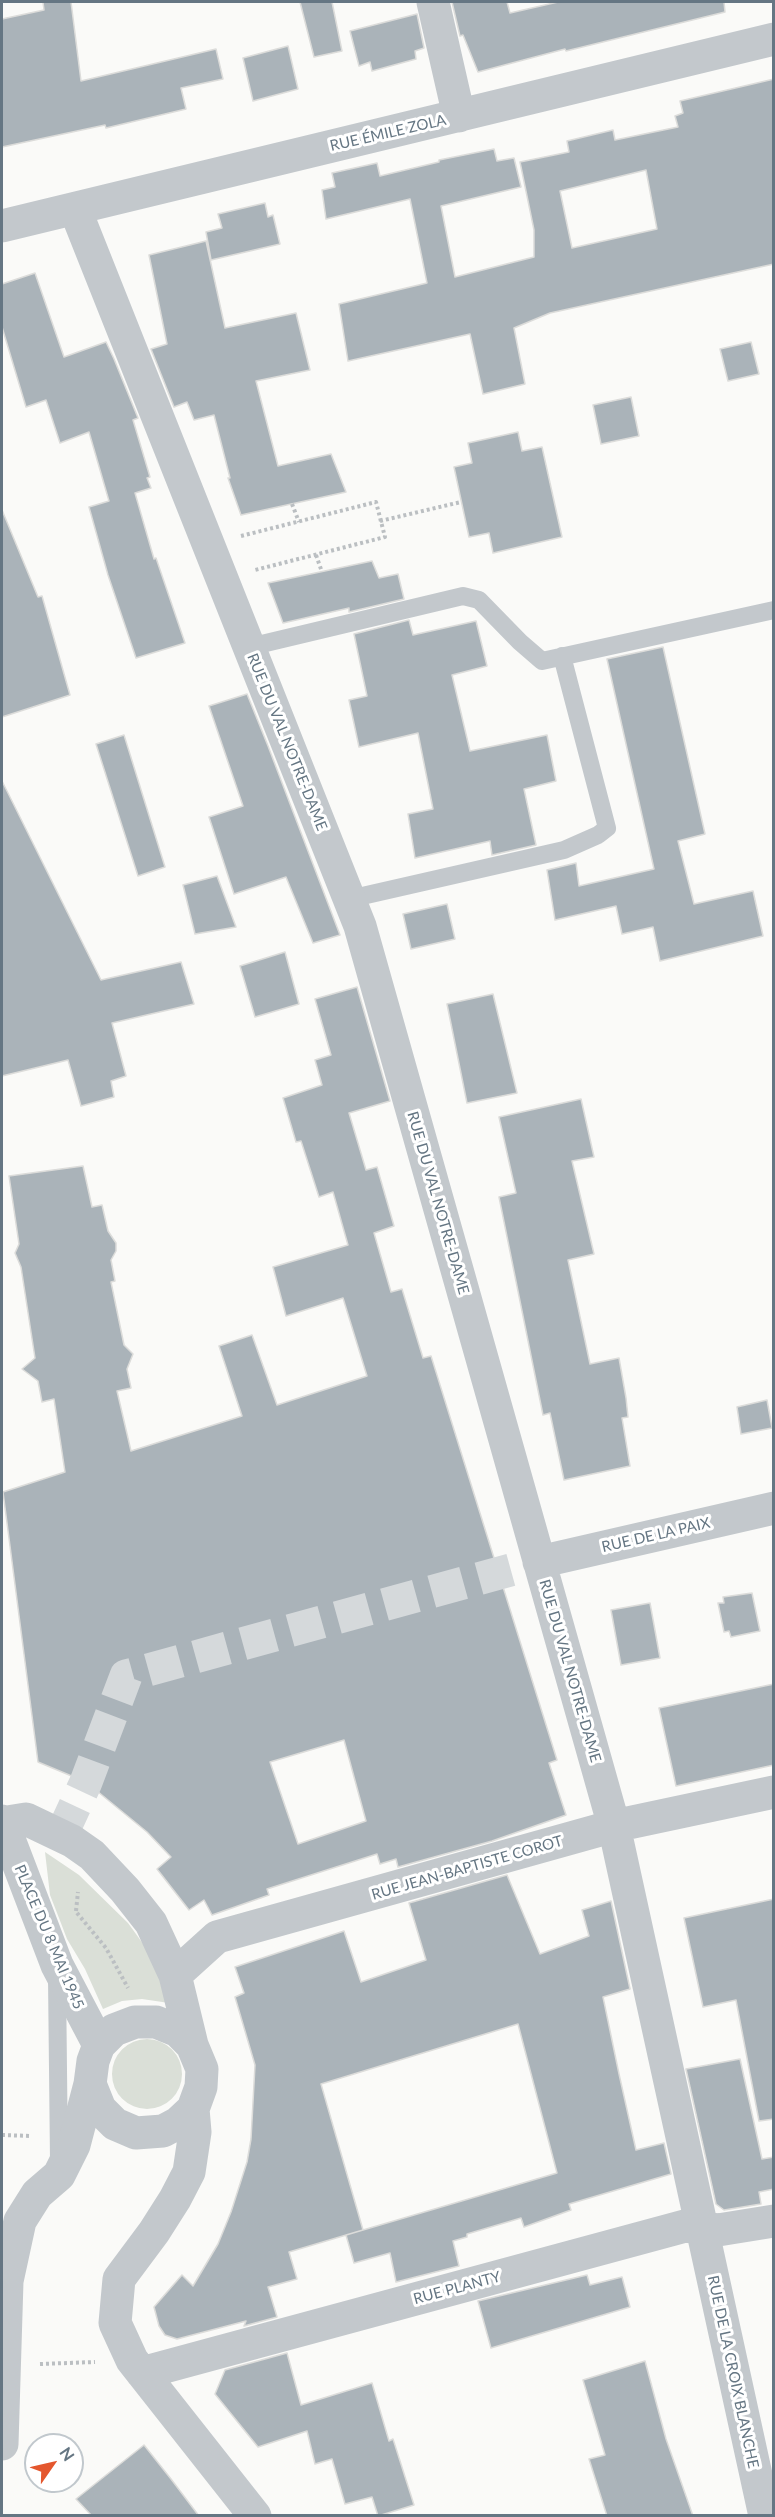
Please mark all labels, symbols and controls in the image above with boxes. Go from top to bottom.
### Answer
street label: RUE ÉMILE ZOLA [328,111,448,155]
street label: RUE DU VAL NOTRE-DAME [243,651,331,833]
street label: RUE DU VAL NOTRE-DAME [403,1109,473,1297]
street label: RUE DE LA PAIX [600,1514,712,1556]
street label: RUE DU VAL NOTRE-DAME [535,1577,605,1765]
street label: RUE JEAN-BAPTISTE COROT [369,1832,565,1904]
street label: PLACE DU 8 MAI 1945 [10,1862,88,2012]
street label: RUE PLANTY [411,2268,503,2308]
street label: RUE DE LA CROIX BLANCHE [704,2274,762,2470]
north arrow [24,2433,84,2493]
text: N [56,2443,79,2464]

